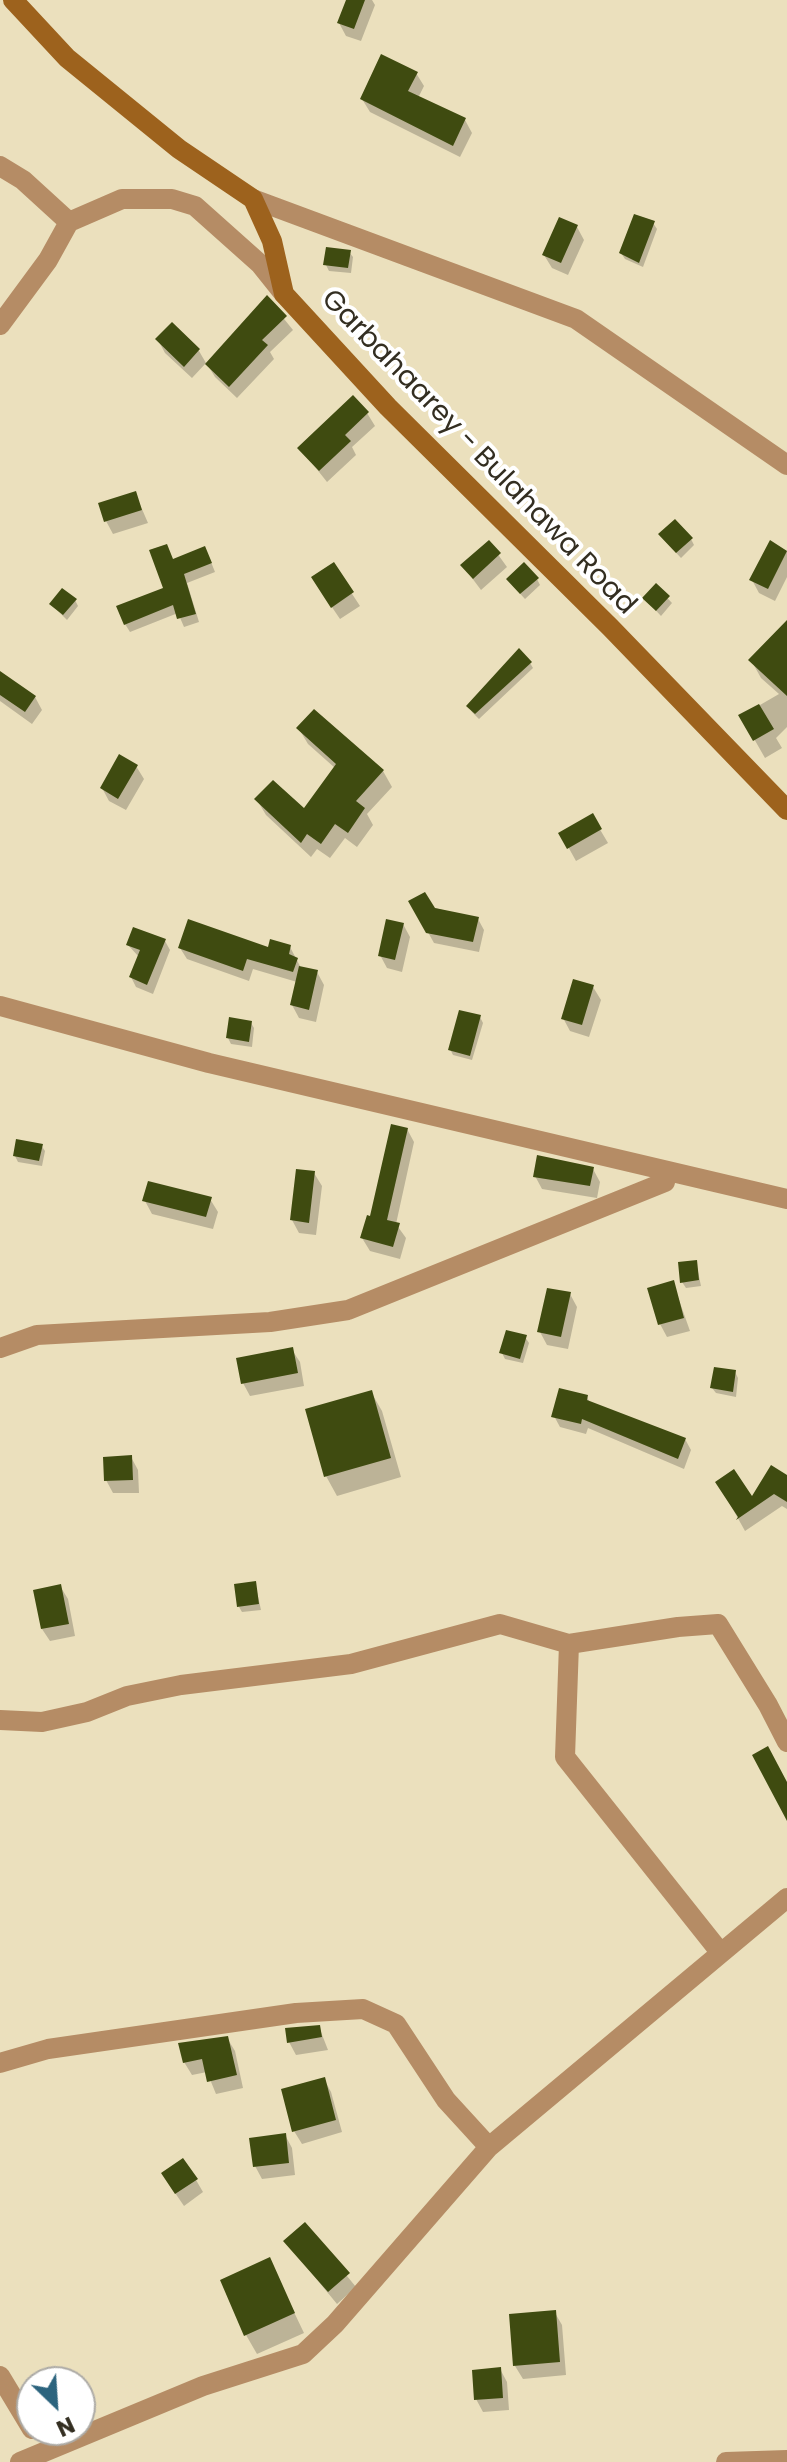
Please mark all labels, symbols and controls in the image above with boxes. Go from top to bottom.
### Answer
street label: Garbahaarey - Bulahawa Road [314,284,642,622]
north arrow [16,2366,96,2446]
text: N [51,2409,80,2444]

